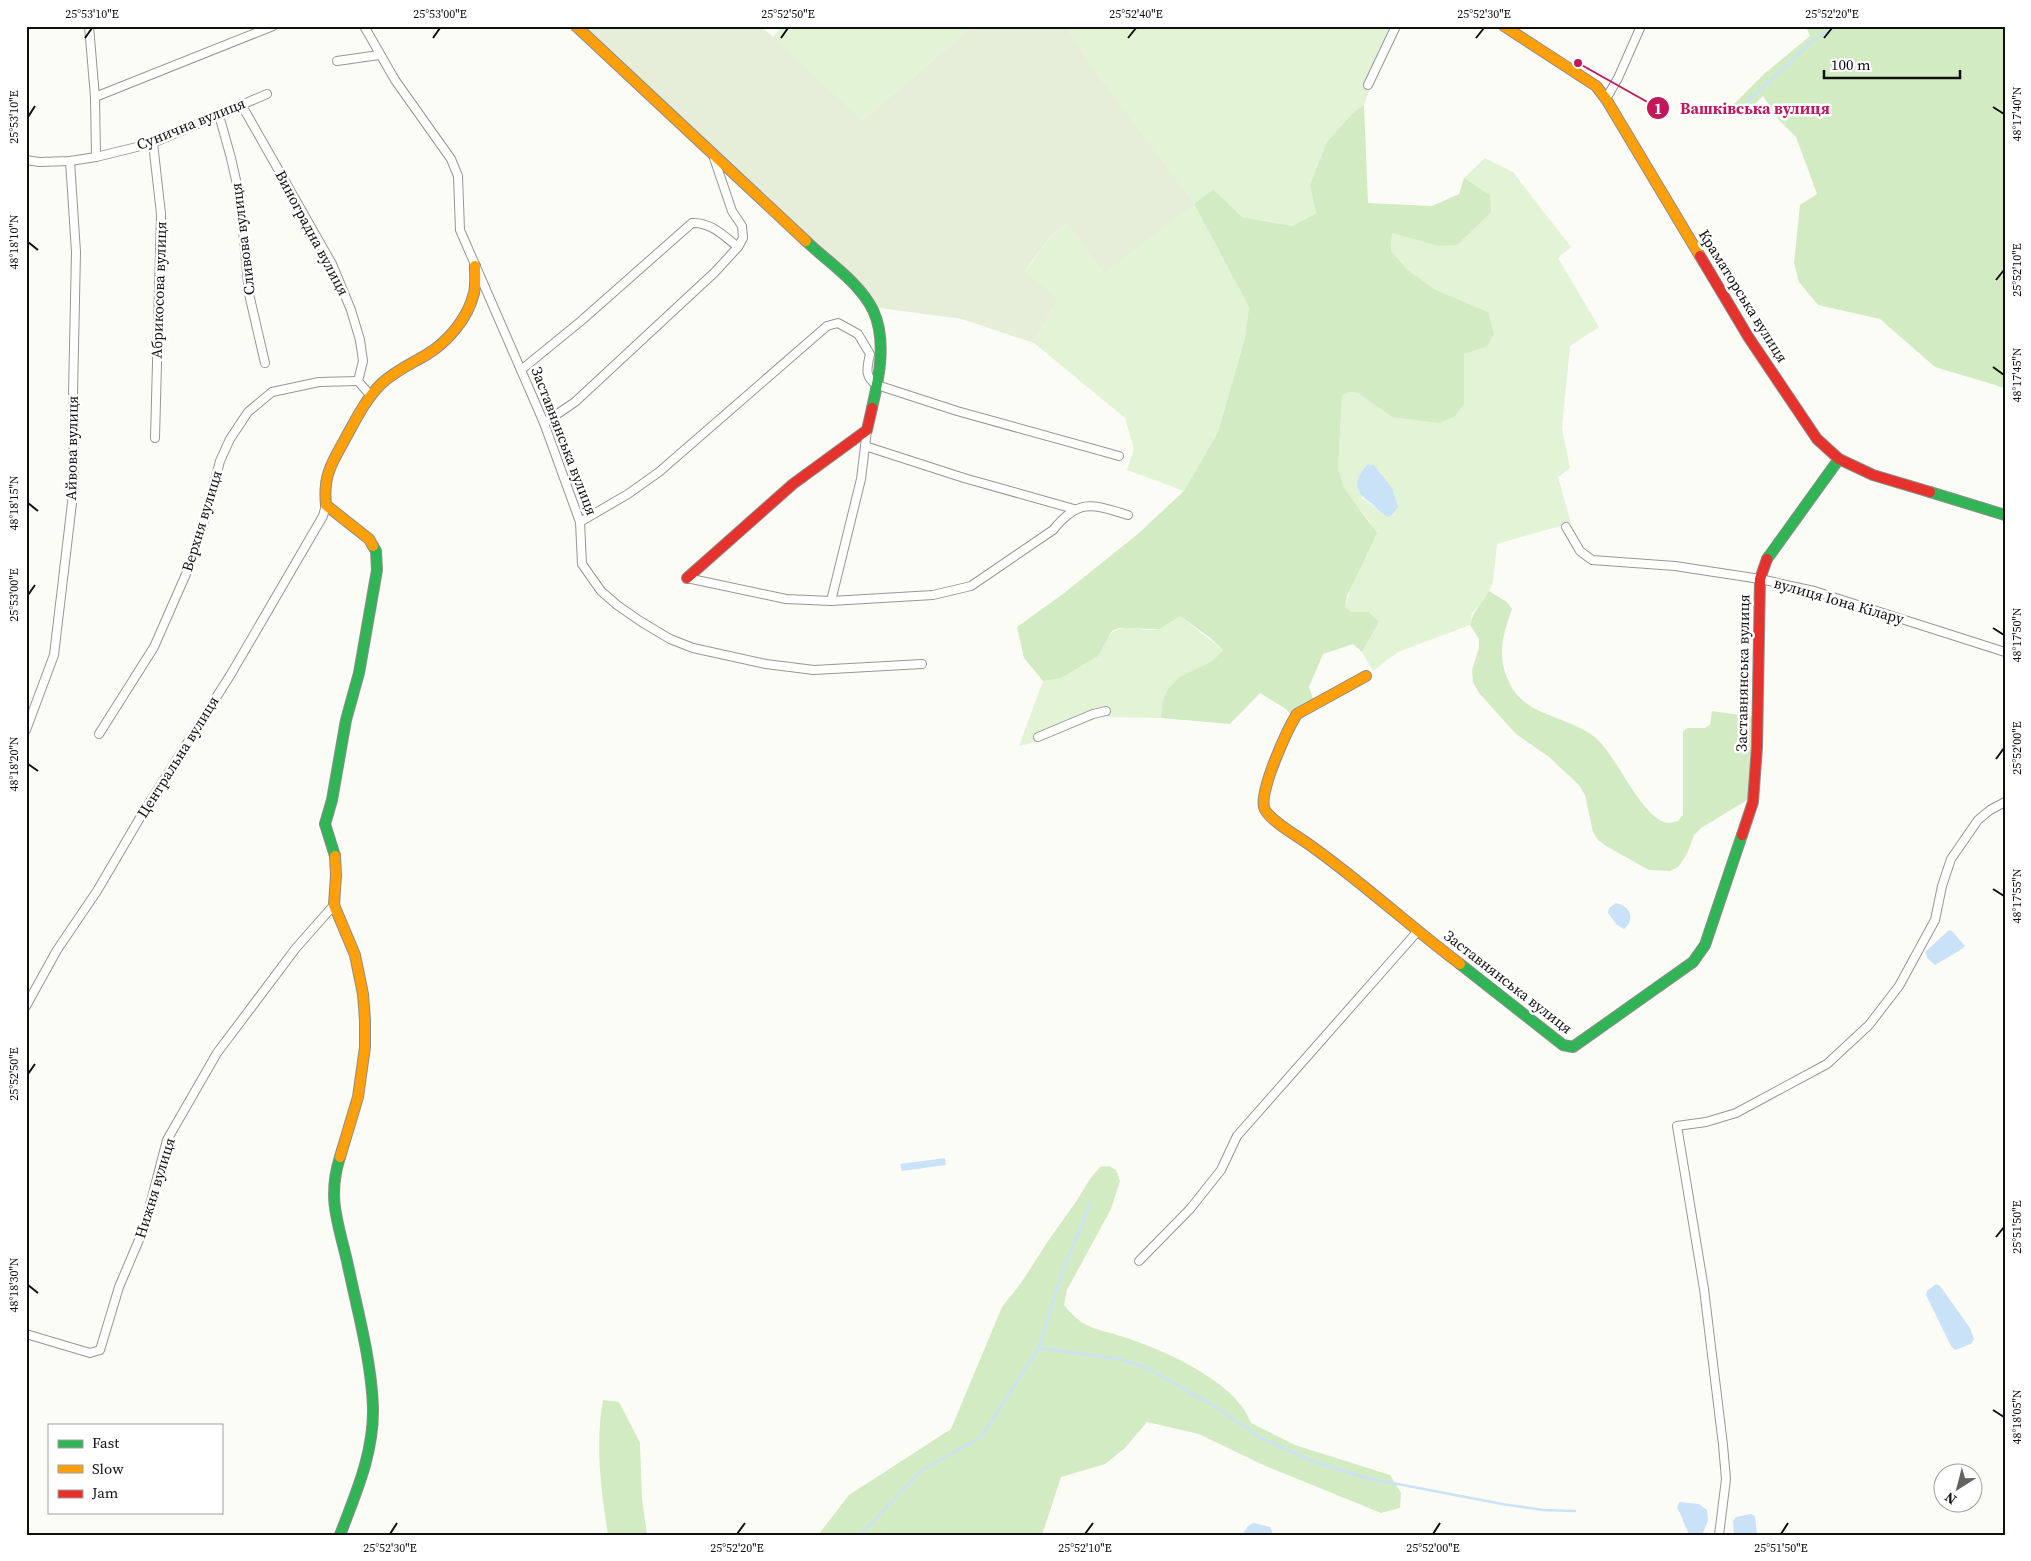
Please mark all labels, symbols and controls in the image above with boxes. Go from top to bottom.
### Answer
text: 25°53'10"E [65,6,119,22]
text: 25°53'00"E [413,6,467,22]
text: 25°52'50"E [761,6,815,22]
text: 25°52'40"E [1109,6,1163,22]
text: 25°52'30"E [1457,6,1511,22]
text: 25°52'20"E [1805,6,1859,22]
scale bar [1824,48,1960,80]
text: 100 m [1831,54,1871,75]
text: 48°17'40"N [2009,86,2025,142]
text: 25°53'10"E [6,90,22,144]
street label: Сунична вулиця [133,92,248,155]
callout: Вашківська вулиця [1645,93,1840,124]
text: Вашківська вулиця [1680,97,1830,119]
text: 1 [1654,98,1662,119]
street label: Виноградна вулиця [270,166,354,299]
street label: Сливова вулиця [225,182,260,296]
text: 48°18'10"N [6,214,22,270]
street label: Абрикосова вулиця [146,221,171,359]
street label: Краматорська вулиця [1694,225,1793,366]
text: 25°52'10"E [2009,243,2025,297]
text: 48°17'45"N [2009,347,2025,403]
street label: Заставнянська вулиця [526,363,603,518]
street label: Айвова вулиця [60,395,83,501]
street label: Верхня вулиця [176,468,227,574]
text: 48°18'15"N [6,475,22,531]
text: 25°53'00"E [6,568,22,622]
street label: вулиця Іона Кілару [1772,572,1907,629]
street label: Заставнянська вулиця [1731,594,1754,752]
text: 48°17'50"N [2009,607,2025,663]
street label: Центральна вулиця [132,692,224,822]
text: 25°52'00"E [2009,721,2025,775]
text: 48°18'20"N [6,736,22,792]
text: 48°17'55"N [2009,868,2025,924]
street label: Заставнянська вулиця [1440,925,1577,1038]
text: 25°52'50"E [6,1047,22,1101]
street label: Нижня вулиця [129,1135,180,1241]
text: 25°51'50"E [2009,1200,2025,1254]
text: 48°18'30"N [6,1257,22,1313]
text: 48°18'05"N [2009,1389,2025,1445]
legend [48,1424,222,1514]
text: Fast [92,1432,119,1453]
text: Slow [92,1458,124,1479]
north arrow [1934,1464,1984,1514]
text: Jam [91,1482,119,1503]
text: N [1940,1487,1960,1510]
text: 25°52'30"E [363,1540,417,1556]
text: 25°52'20"E [710,1540,764,1556]
text: 25°52'10"E [1058,1540,1112,1556]
text: 25°52'00"E [1406,1540,1460,1556]
text: 25°51'50"E [1754,1540,1808,1556]

